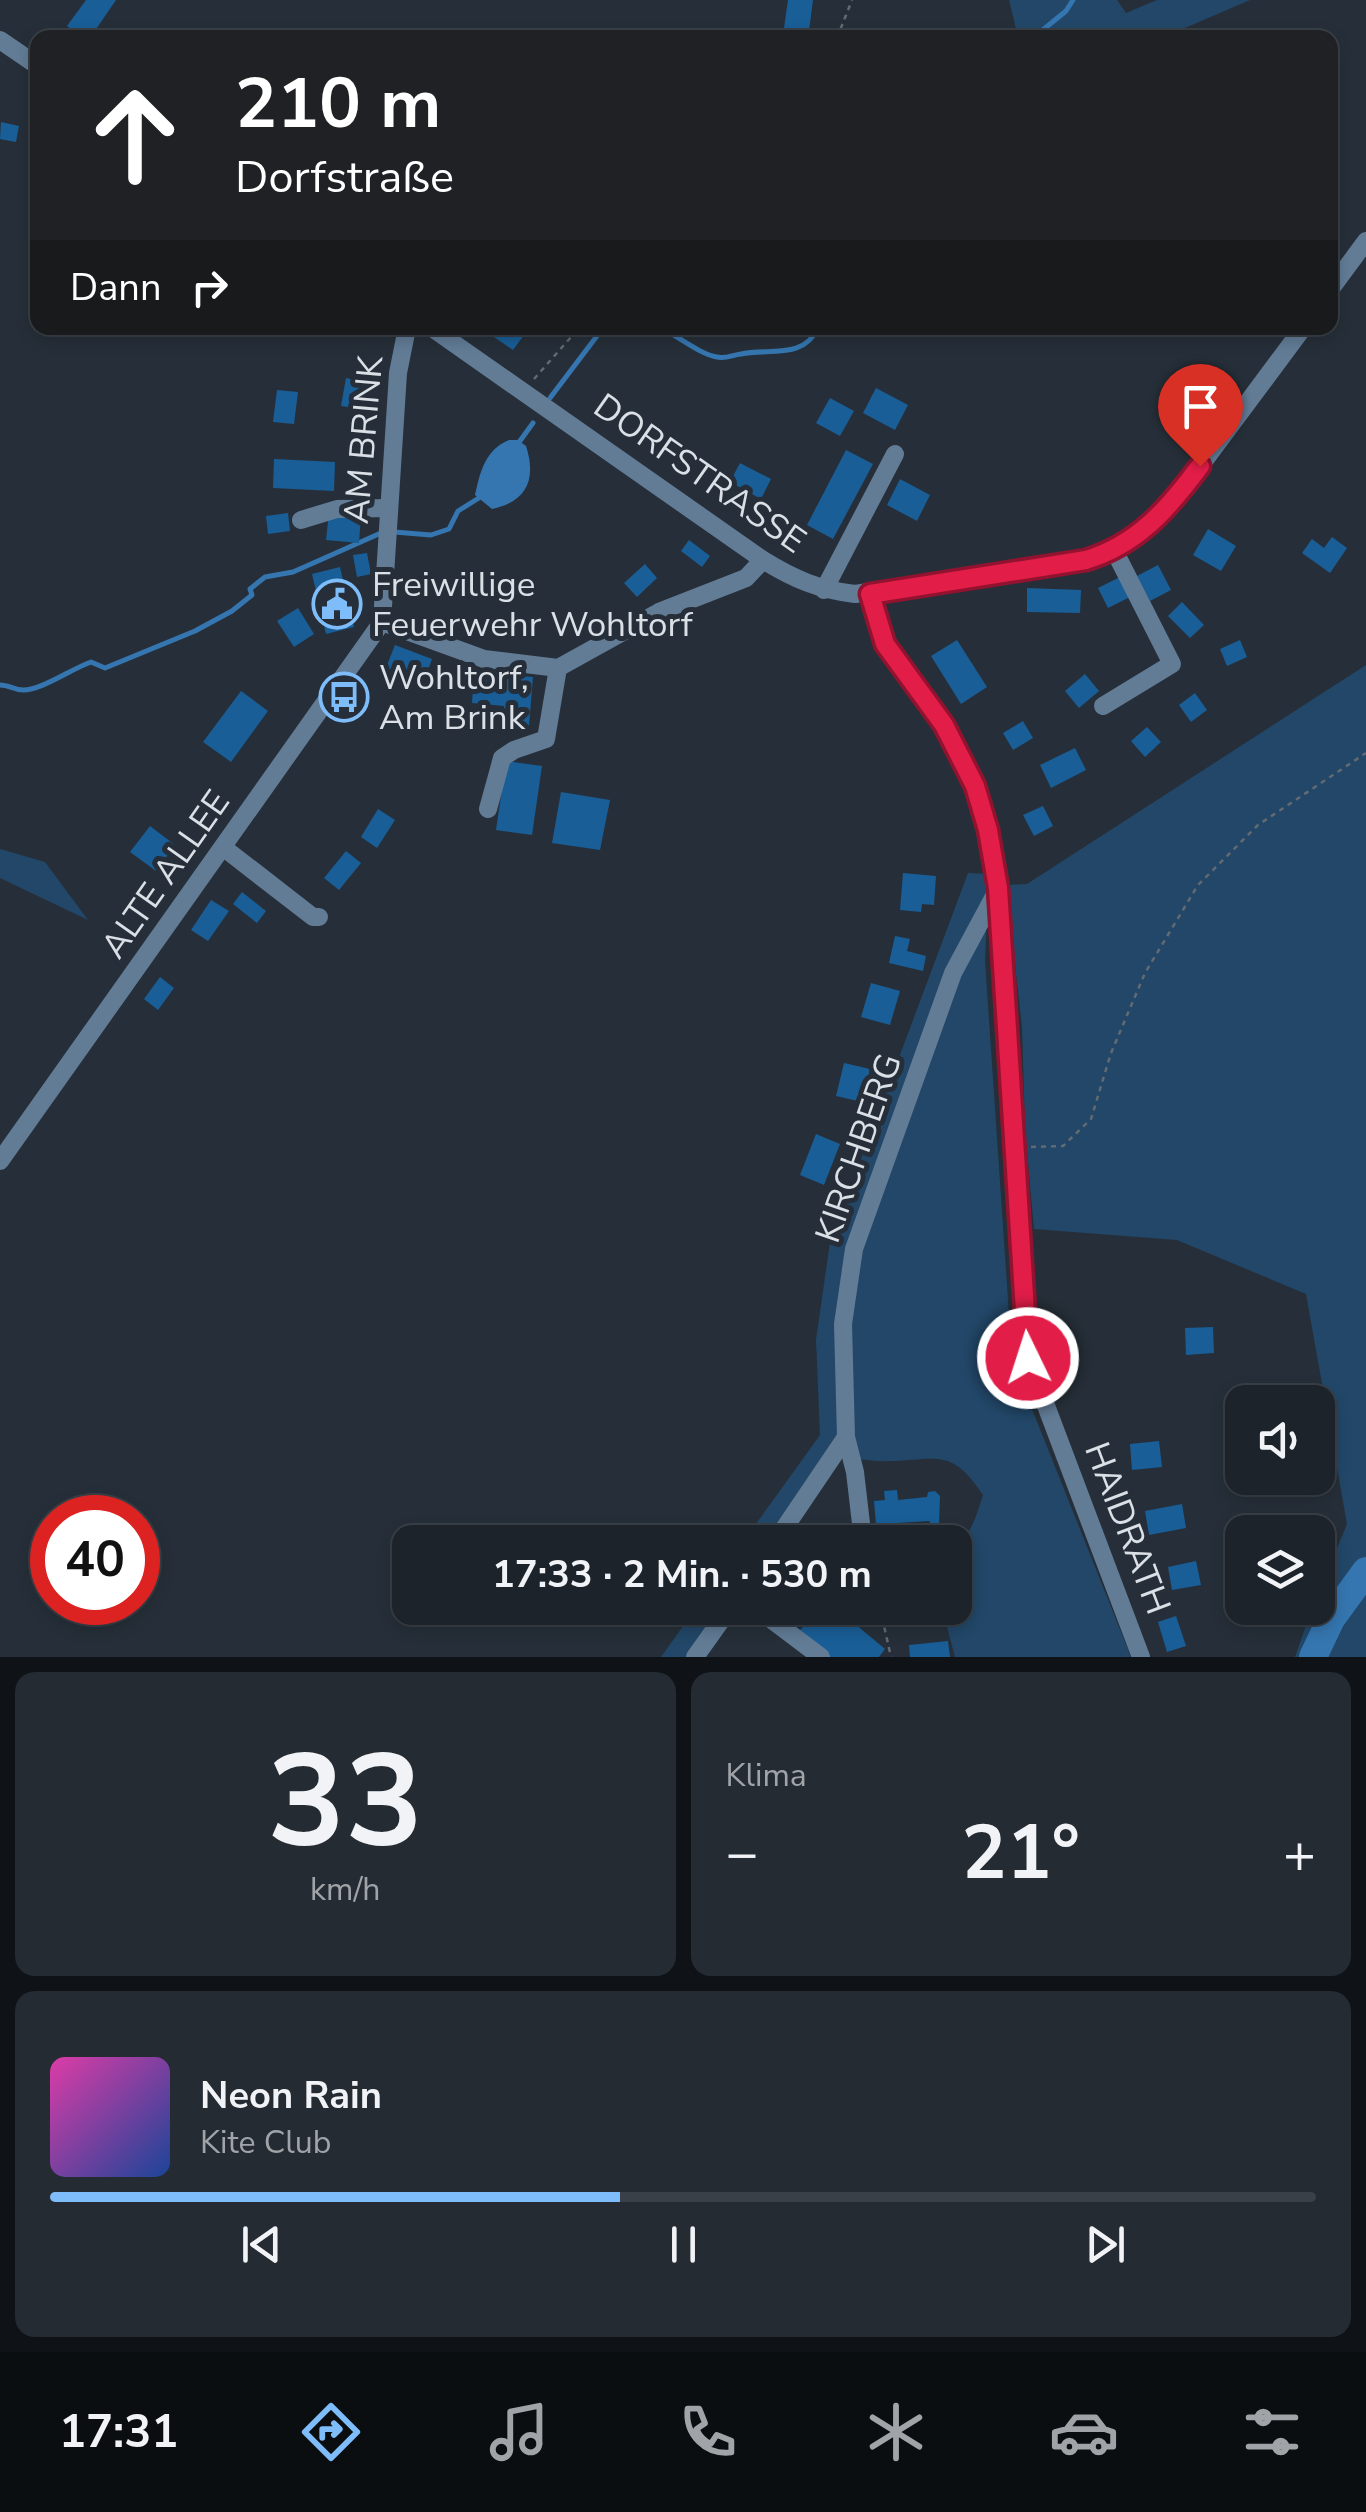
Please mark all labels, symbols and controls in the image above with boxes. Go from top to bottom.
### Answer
text: 210 m [235,56,441,152]
icon: ahead [70,70,200,200]
text: Dorfstraße [235,147,454,208]
icon: right [182,260,237,315]
text: Dann [70,262,162,313]
street label: AM BRINK [333,353,394,526]
pin [1158,364,1243,467]
icon: arrive [1173,379,1228,434]
street label: DORFSTRASSE [584,383,815,564]
place label: Freiwillige Feuerwehr Wohltorf [372,561,694,648]
public building icon: Freiwillige Feuerwehr Wohltorf [311,578,363,630]
place label: Wohltorf, Am Brink [379,654,529,741]
bus stop icon: Wohltorf, Am Brink [318,671,370,723]
street label: ALTE ALLEE [90,781,241,968]
street label: KIRCHBERG [804,1047,913,1249]
position arrow [976,1306,1080,1410]
map controls [1225,1385,1335,1625]
button: sound [1225,1385,1335,1495]
street label: HAIDRATH [1073,1435,1182,1621]
speed limit sign: 40 [30,1495,160,1625]
button: layers [1225,1515,1335,1625]
text: 17:33 · 2 Min. · 530 m [492,1549,872,1600]
text: 33 [267,1714,423,1891]
text: Klima [726,1754,807,1797]
text: 21° [962,1802,1080,1904]
text: − [726,1816,759,1891]
text: + [1283,1816,1316,1891]
text: km/h [310,1868,381,1911]
text: Neon Rain [200,2070,382,2121]
text: Kite Club [200,2121,331,2164]
icon: previous [234,2217,289,2272]
icon: pause [656,2217,711,2272]
icon: next [1078,2217,1133,2272]
icon: directions [296,2397,366,2467]
icon: music [484,2397,554,2467]
icon: phone [673,2397,743,2467]
icon: climate [861,2397,931,2467]
icon: car [1049,2397,1119,2467]
icon: filters [1237,2397,1307,2467]
text: 17:31 [59,2402,178,2463]

